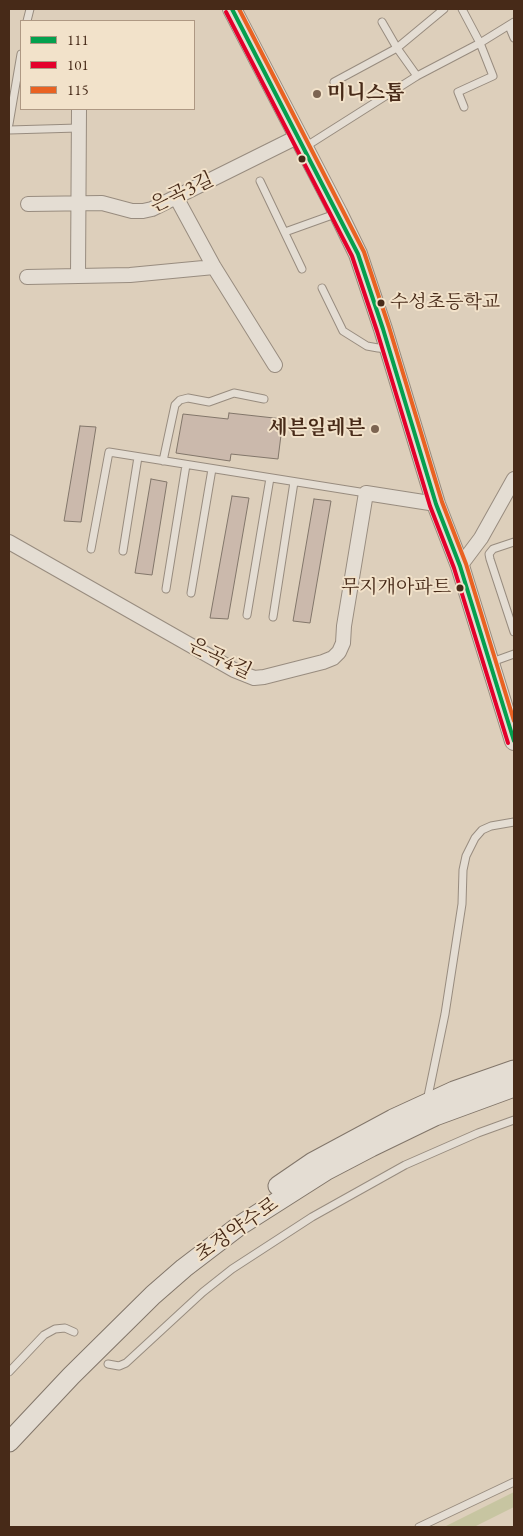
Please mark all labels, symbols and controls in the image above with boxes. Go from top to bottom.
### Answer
legend [20,20,195,110]
text: 111 [67,30,89,49]
text: 101 [67,55,89,74]
text: 115 [67,80,89,99]
place label: 미니스톱 [327,82,404,106]
marker: 미니스톱 [311,88,323,100]
unlabelled marker [297,154,307,164]
street label: 은곡3길 [146,168,218,218]
place label: 수성초등학교 [390,292,500,314]
marker: 수성초등학교 [376,298,386,308]
place label: 세븐일레븐 [268,417,365,441]
marker: 세븐일레븐 [369,423,381,435]
place label: 무지개아파트 [341,577,451,599]
marker: 무지개아파트 [455,583,465,593]
street label: 은곡4길 [184,633,256,685]
street label: 초정약수로 [191,1192,283,1268]

